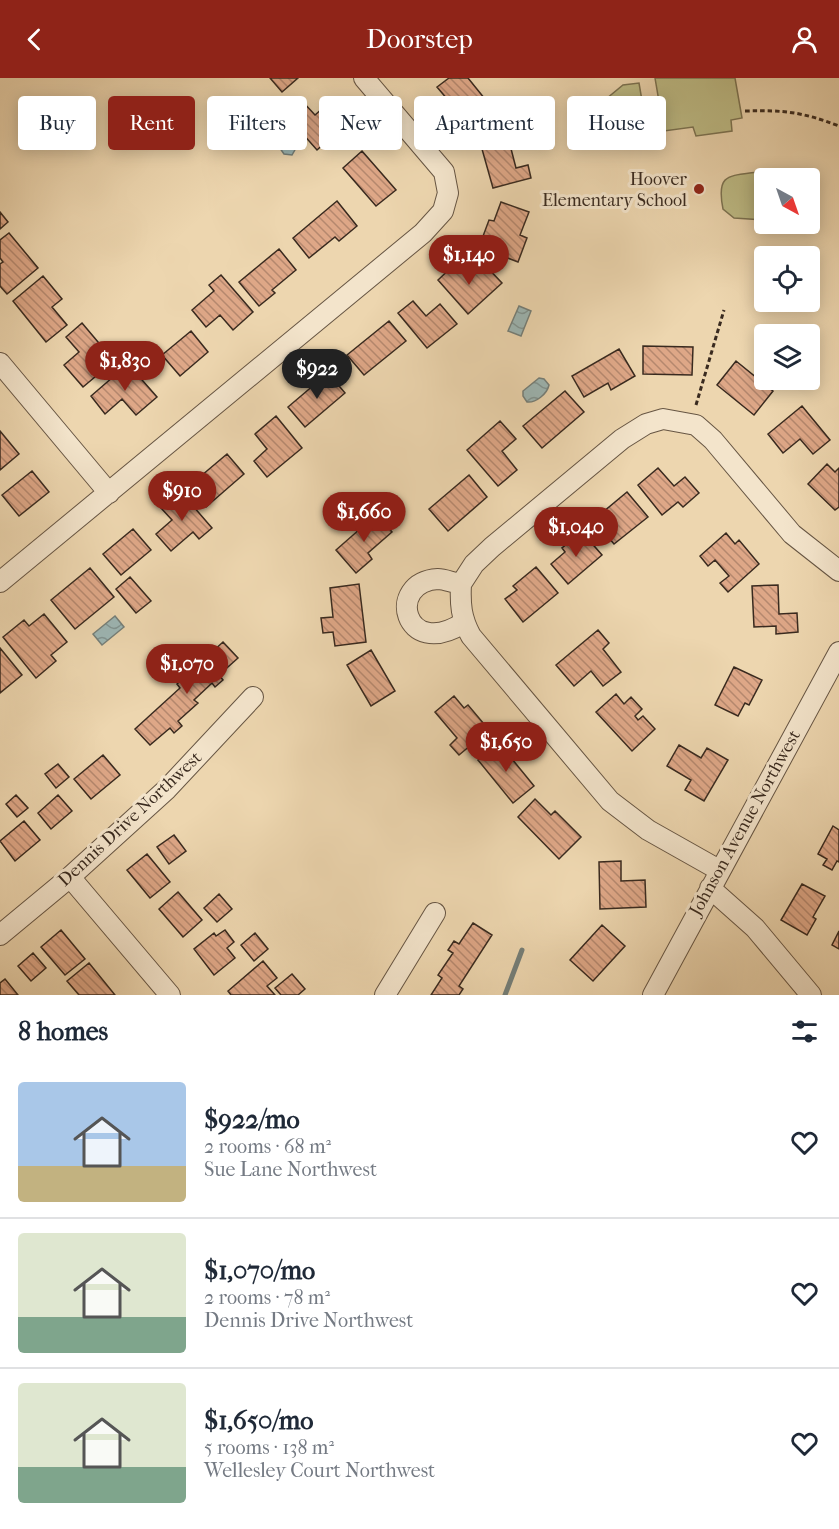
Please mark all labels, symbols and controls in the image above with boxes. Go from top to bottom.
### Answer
icon: back [18,23,51,56]
text: Doorstep [366,23,473,55]
icon: person [788,23,821,56]
chip: Buy [18,96,96,150]
chip: Rent [108,96,195,150]
chip: Filters [207,96,307,150]
chip: New [319,96,402,150]
chip: Apartment [414,96,555,150]
chip: House [567,96,666,150]
north arrow [754,168,820,234]
map controls [754,168,820,390]
place label: Hoover Elementary School [542,169,687,211]
marker: Hoover Elementary School [692,182,706,196]
pin: $1,140 [420,235,518,286]
text: $1,140 [443,243,495,266]
button: locate [754,246,820,312]
button: layers [754,324,820,390]
pin: $1,830 [76,341,174,392]
text: $1,830 [99,349,151,372]
pin: $922 [281,349,353,400]
text: $922 [296,357,338,380]
pin: $910 [146,471,218,522]
text: $910 [162,479,202,502]
pin: $1,660 [315,492,413,543]
text: $1,660 [337,500,391,523]
pin: $1,040 [527,507,625,558]
text: $1,040 [548,515,604,538]
pin: $1,070 [138,644,236,695]
text: $1,070 [160,652,214,675]
pin: $1,650 [457,722,555,773]
street label: Johnson Avenue Northwest [684,726,805,921]
text: $1,650 [480,730,532,753]
street label: Dennis Drive Northwest [54,747,206,891]
icon: filters [788,1015,821,1048]
text: 8 homes [18,1016,108,1047]
text: $922/mo [204,1104,300,1135]
icon: home [66,1106,138,1178]
icon: heart [788,1126,821,1159]
text: 2 rooms · 68 m² [204,1135,331,1158]
text: Sue Lane Northwest [204,1158,377,1181]
text: $1,070/mo [204,1255,315,1286]
icon: home [66,1257,138,1329]
icon: heart [788,1277,821,1310]
text: 2 rooms · 78 m² [204,1286,330,1309]
text: Dennis Drive Northwest [204,1309,413,1332]
text: $1,650/mo [204,1405,313,1436]
icon: home [66,1407,138,1479]
icon: heart [788,1427,821,1460]
text: 5 rooms · 138 m² [204,1436,334,1459]
text: Wellesley Court Northwest [204,1459,435,1482]

